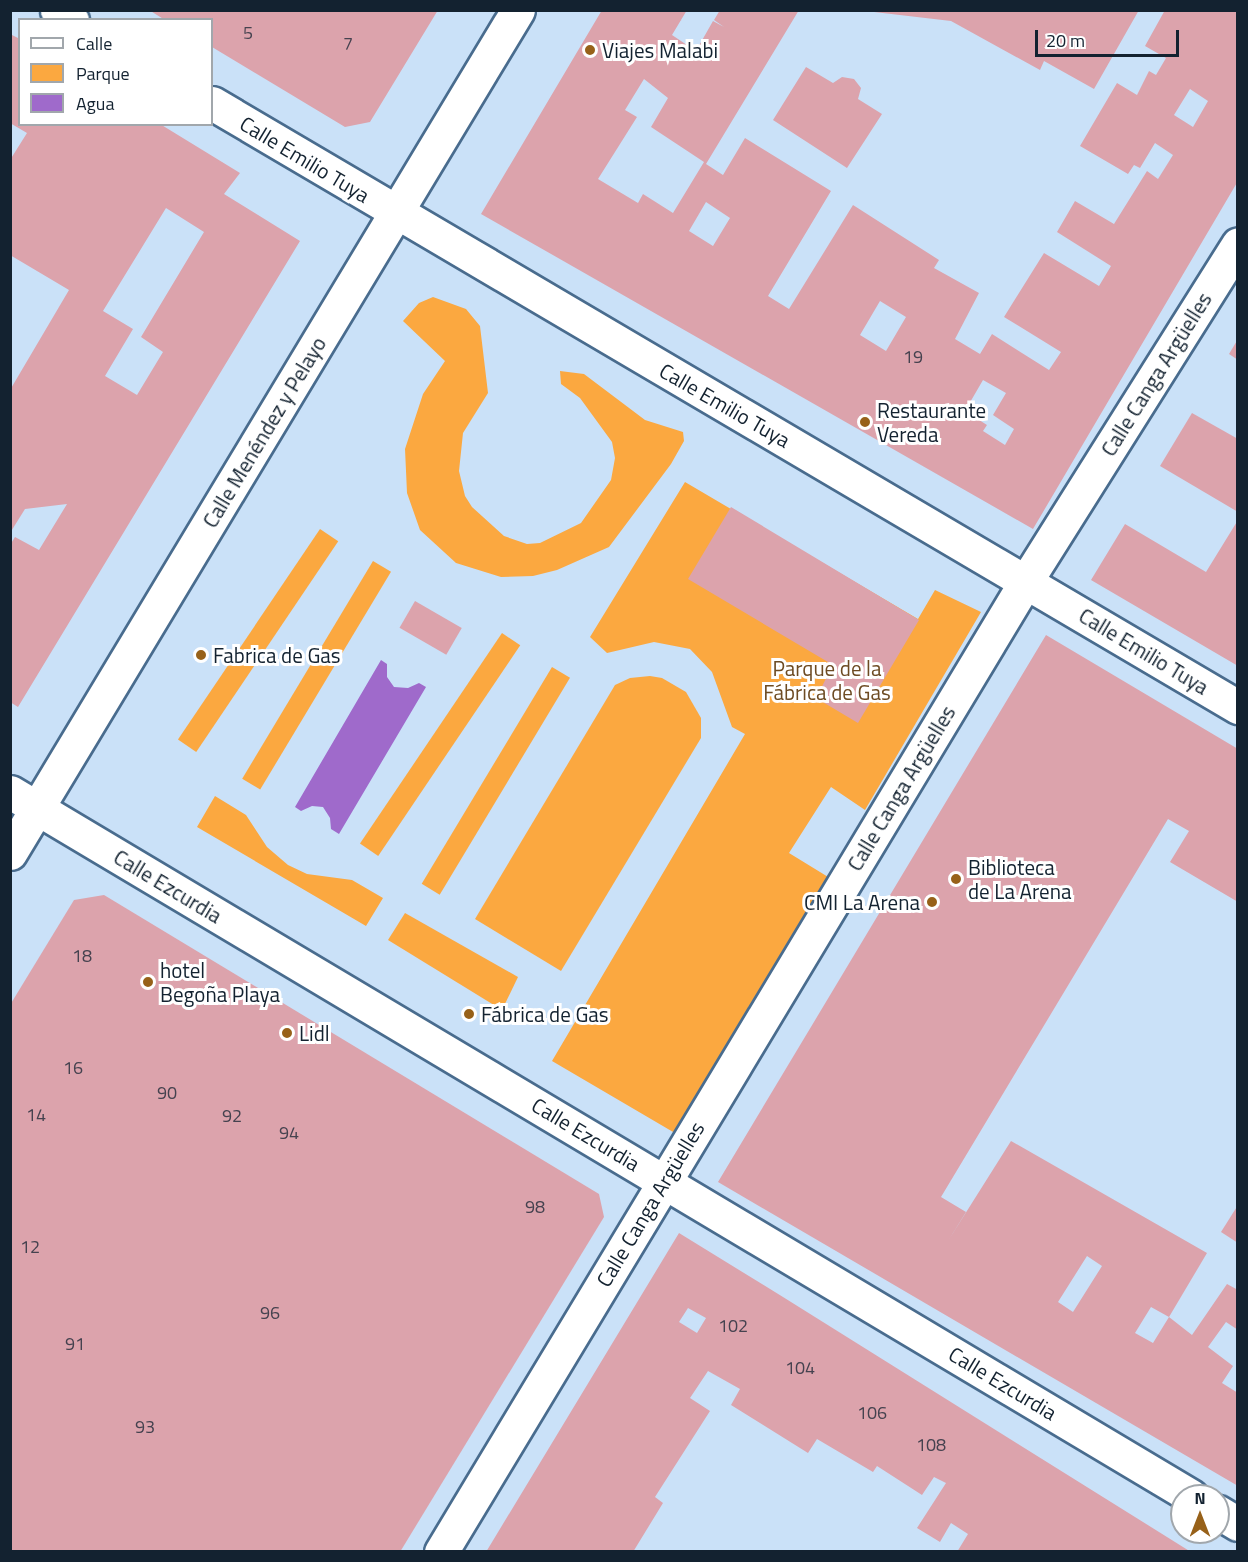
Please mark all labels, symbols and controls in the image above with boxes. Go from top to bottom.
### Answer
legend [18,18,213,126]
scale bar [1038,18,1182,56]
house number: 5 [243,22,253,44]
text: 20 m [1046,27,1085,54]
text: Calle [76,30,112,57]
house number: 7 [343,33,353,55]
place label: Viajes Malabi [602,37,718,63]
marker: Viajes Malabi [583,43,597,57]
text: Parque [76,60,130,87]
text: Agua [76,90,114,117]
street label: Calle Emilio Tuya [236,110,374,208]
street label: Calle Canga Argüelles [1095,287,1217,461]
street label: Calle Menéndez y Pelayo [197,332,331,532]
house number: 19 [903,346,923,368]
street label: Calle Emilio Tuya [655,357,795,453]
place label: Restaurante Vereda [877,397,986,447]
marker: Restaurante Vereda [858,415,872,429]
street label: Calle Emilio Tuya [1075,602,1213,700]
place label: Fabrica de Gas [213,642,341,668]
marker: Fabrica de Gas [194,648,208,662]
park label: Parque de la Fábrica de Gas [763,655,891,705]
street label: Calle Canga Argüelles [842,701,960,875]
street label: Calle Ezcurdia [109,844,227,928]
place label: Biblioteca de La Arena [968,854,1072,904]
marker: Biblioteca de La Arena [949,872,963,886]
place label: CMI La Arena [804,889,920,915]
marker: CMI La Arena [925,895,939,909]
house number: 18 [72,945,92,967]
place label: hotel Begoña Playa [160,957,280,1007]
marker: hotel Begoña Playa [141,975,155,989]
place label: Fábrica de Gas [481,1001,609,1027]
marker: Fábrica de Gas [462,1007,476,1021]
place label: Lidl [299,1020,330,1046]
marker: Lidl [280,1026,294,1040]
house number: 16 [63,1057,83,1079]
house number: 90 [157,1082,177,1104]
street label: Calle Ezcurdia [527,1092,645,1176]
house number: 14 [26,1104,46,1126]
house number: 92 [222,1105,242,1127]
street label: Calle Canga Argüelles [591,1117,709,1291]
house number: 94 [279,1122,299,1144]
house number: 98 [525,1196,545,1218]
house number: 12 [20,1236,40,1258]
house number: 96 [260,1302,280,1324]
house number: 102 [718,1315,748,1337]
house number: 91 [65,1333,85,1355]
street label: Calle Ezcurdia [944,1341,1062,1425]
house number: 104 [785,1357,815,1379]
house number: 106 [857,1402,887,1424]
house number: 93 [135,1416,155,1438]
house number: 108 [916,1434,946,1456]
north arrow [1170,1484,1230,1544]
text: N [1194,1486,1206,1510]

